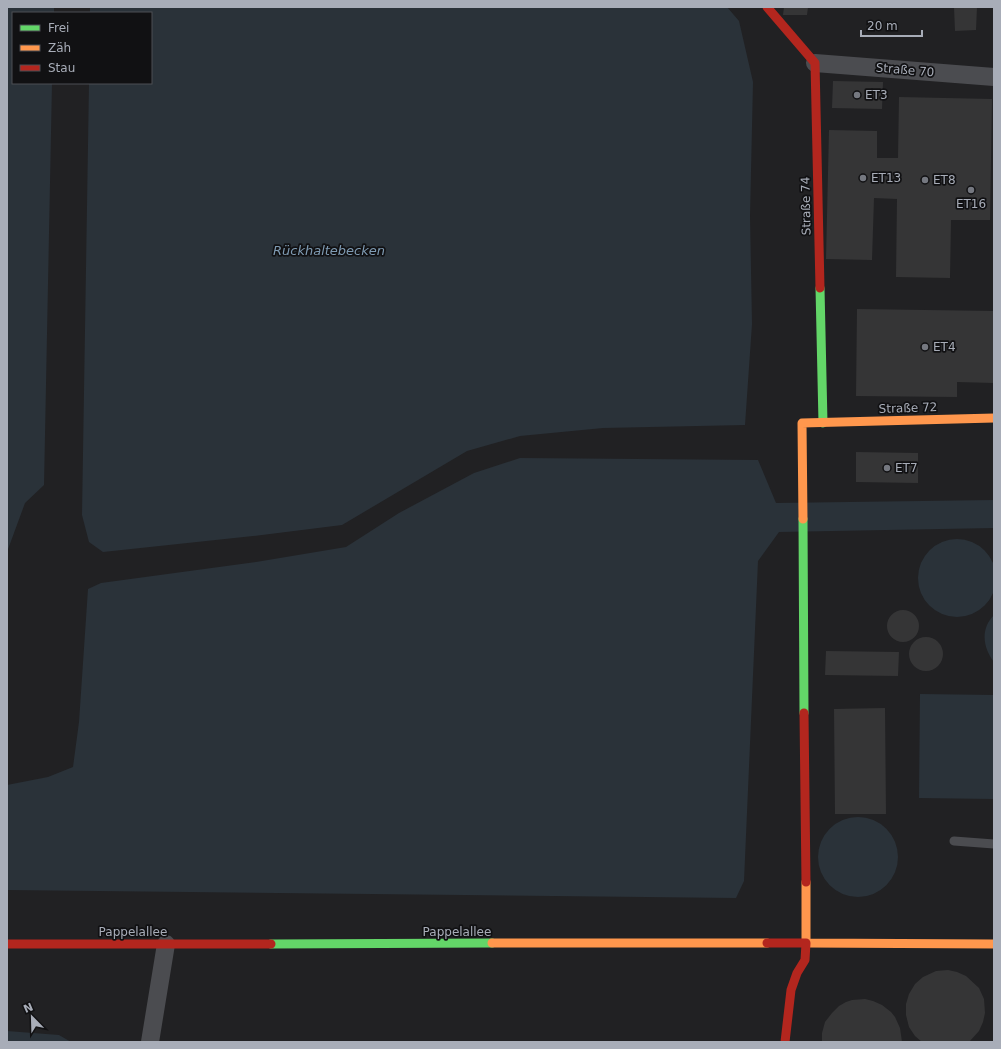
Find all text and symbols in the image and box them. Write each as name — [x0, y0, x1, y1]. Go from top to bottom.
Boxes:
legend — [12, 12, 152, 84]
scale bar — [861, 12, 922, 38]
text: 20 m — [867, 19, 898, 33]
text: Frei — [48, 21, 69, 35]
text: Zäh — [48, 41, 71, 55]
street label: Straße 70 — [875, 60, 935, 80]
text: Stau — [48, 61, 75, 75]
place label: ET3 — [865, 88, 888, 102]
marker: ET3 — [852, 90, 862, 100]
place label: ET13 — [871, 171, 901, 185]
marker: ET13 — [858, 173, 868, 183]
place label: ET8 — [933, 173, 956, 187]
marker: ET8 — [920, 175, 930, 185]
street label: Straße 74 — [798, 177, 814, 235]
marker: ET16 — [966, 185, 976, 195]
place label: ET16 — [956, 197, 986, 211]
water label: Rückhaltebecken — [273, 243, 385, 258]
place label: ET4 — [933, 340, 956, 354]
marker: ET4 — [920, 342, 930, 352]
street label: Straße 72 — [878, 400, 938, 416]
place label: ET7 — [895, 461, 918, 475]
marker: ET7 — [882, 463, 892, 473]
street label: Pappelallee — [99, 925, 167, 939]
street label: Pappelallee — [423, 925, 491, 939]
north arrow — [12, 997, 52, 1037]
text: N — [22, 1000, 35, 1016]

